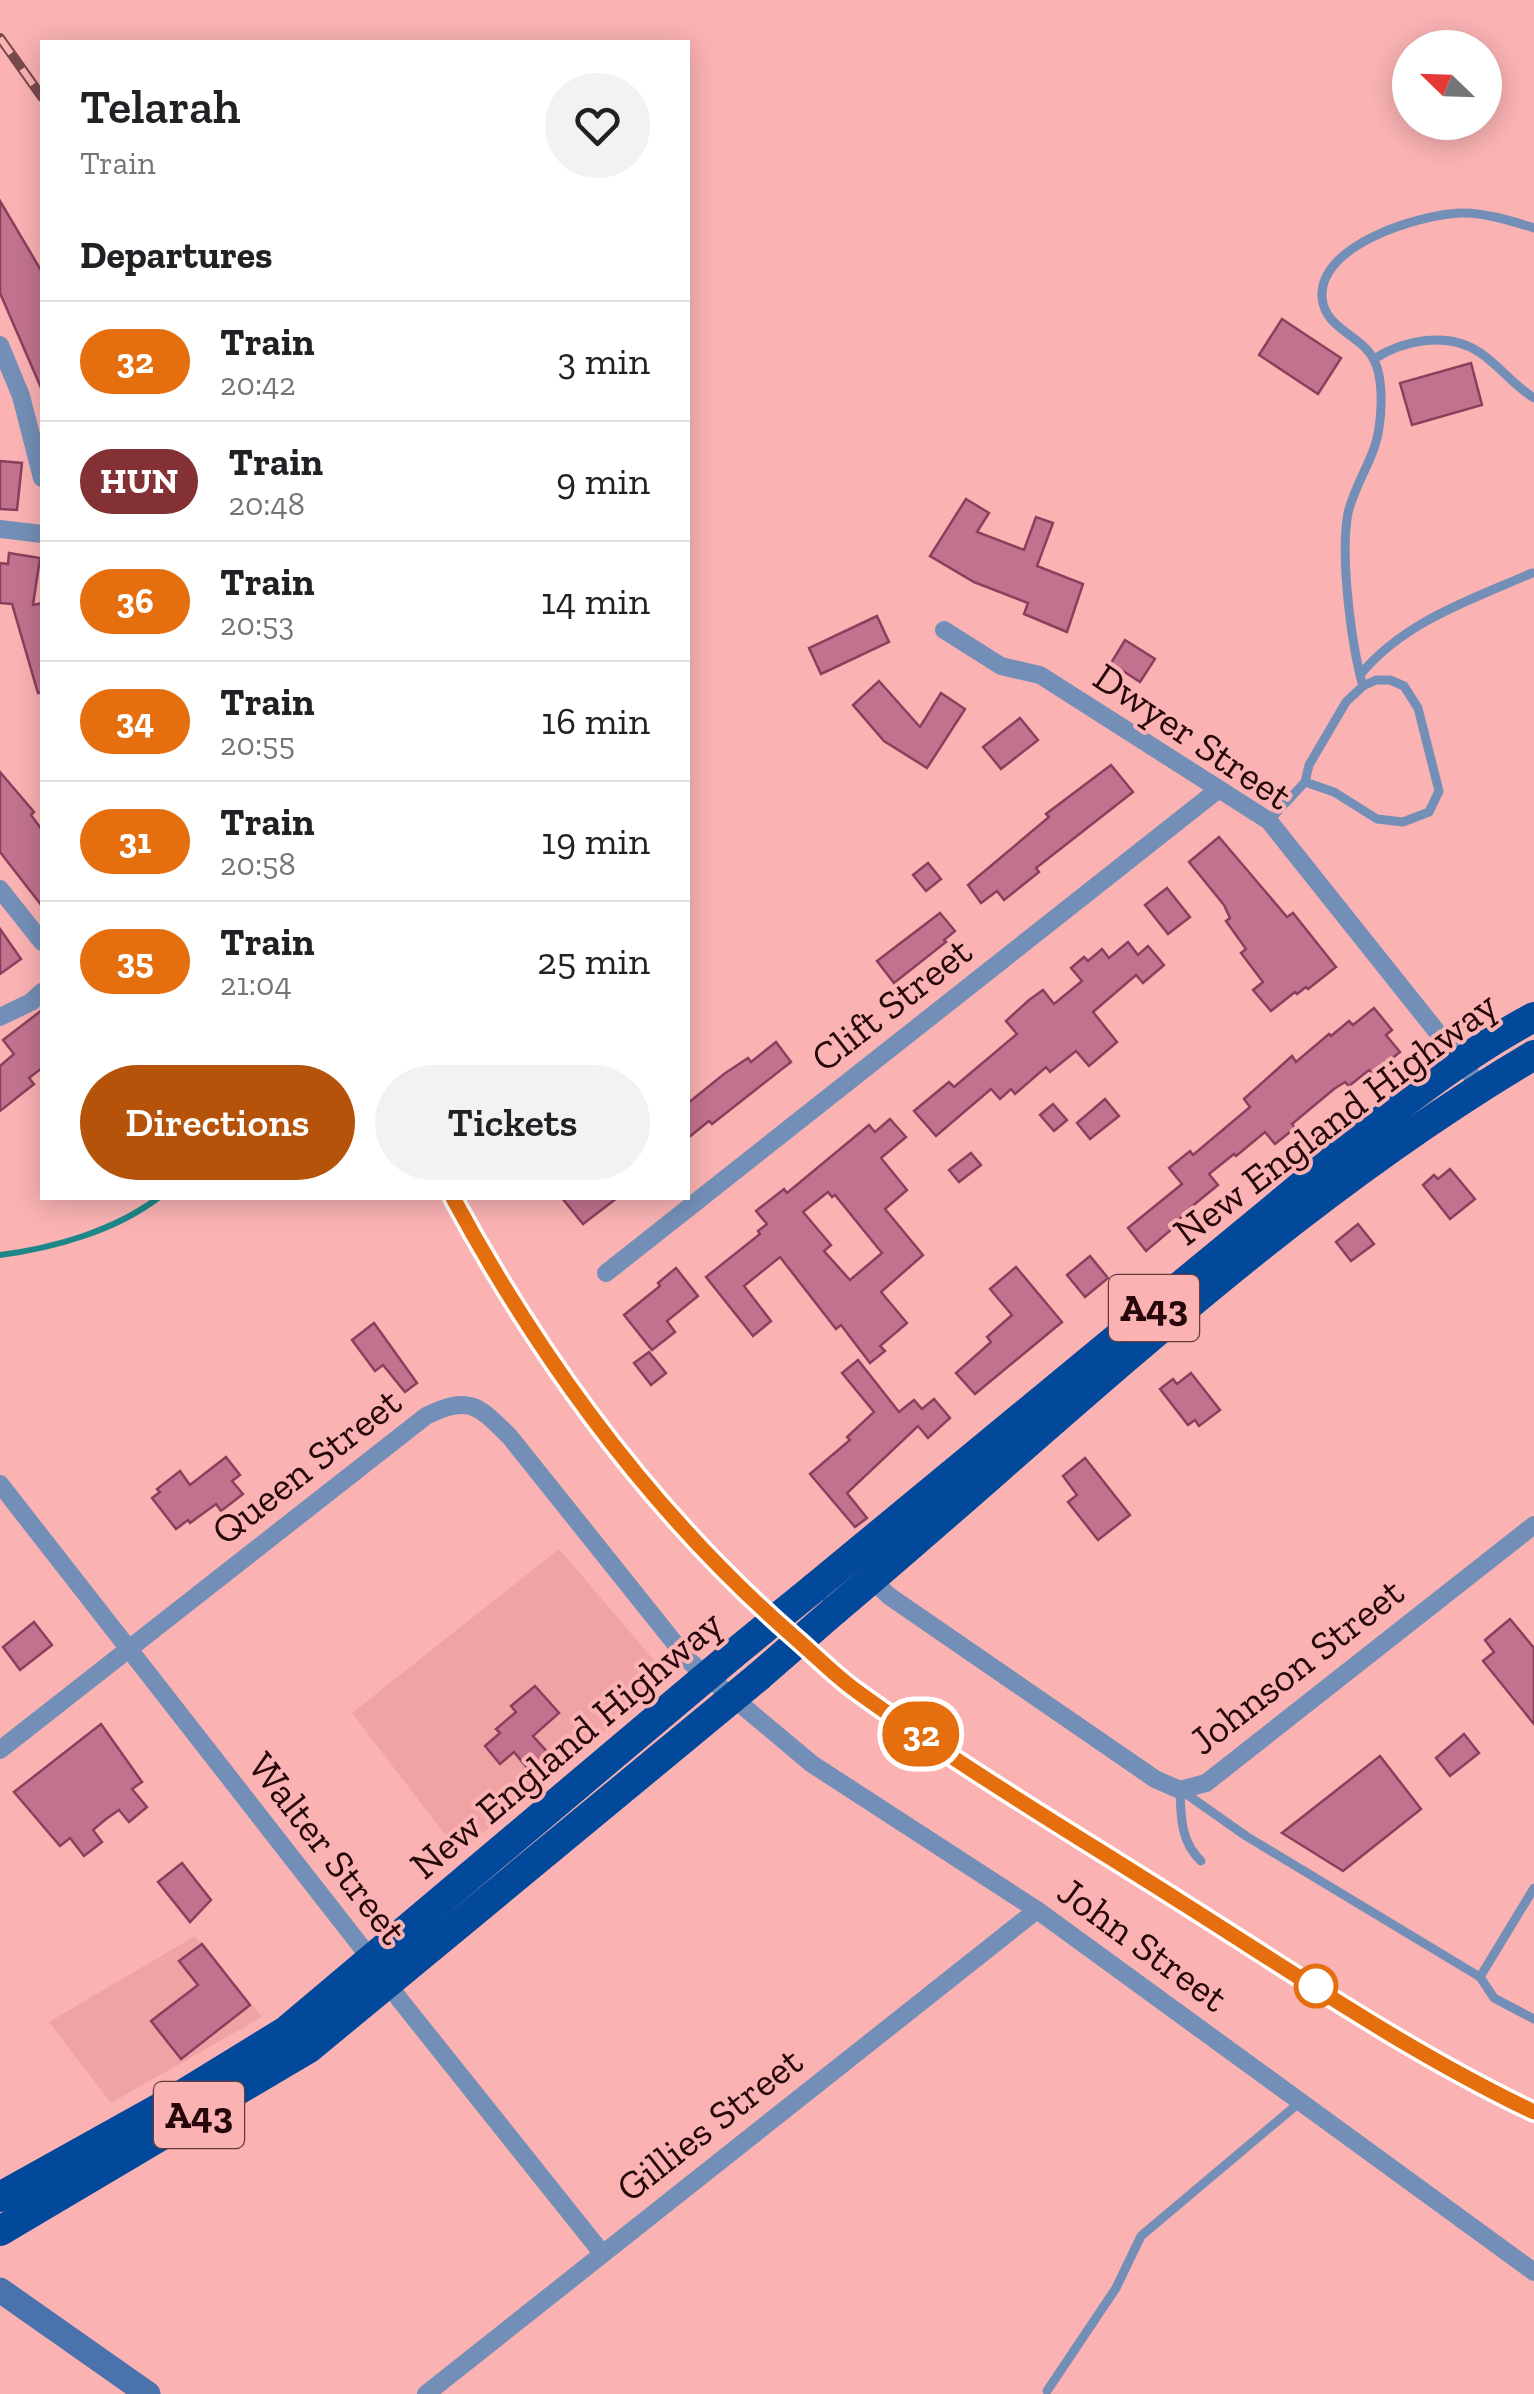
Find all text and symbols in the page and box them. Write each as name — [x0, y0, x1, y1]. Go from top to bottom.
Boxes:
north arrow — [1392, 30, 1502, 140]
map controls — [1392, 30, 1502, 140]
button: heart — [545, 73, 650, 178]
text: Telarah — [80, 78, 241, 135]
text: Train — [80, 144, 156, 182]
text: Departures — [80, 232, 272, 278]
text: Train — [220, 319, 315, 365]
text: 3 min — [558, 338, 650, 384]
text: 32 — [116, 340, 154, 382]
text: 20:42 — [220, 365, 296, 403]
text: Train — [228, 439, 323, 485]
text: 9 min — [556, 458, 650, 504]
text: HUN — [100, 460, 178, 502]
text: 20:48 — [228, 485, 305, 523]
text: Train — [220, 559, 315, 605]
text: 14 min — [541, 578, 650, 624]
text: 36 — [116, 580, 154, 622]
text: 20:53 — [220, 605, 294, 643]
street label: Dwyer Street — [1085, 652, 1301, 820]
text: Train — [220, 679, 315, 725]
text: 16 min — [541, 698, 650, 744]
text: 34 — [116, 700, 154, 742]
text: 20:55 — [220, 725, 295, 763]
text: Train — [220, 799, 315, 845]
text: 19 min — [541, 818, 650, 864]
text: 31 — [119, 820, 151, 862]
text: 20:58 — [220, 845, 296, 883]
text: Train — [220, 919, 315, 965]
street label: Clift Street — [801, 927, 981, 1081]
text: 25 min — [537, 938, 650, 984]
text: 35 — [117, 940, 153, 982]
text: 21:04 — [220, 965, 292, 1003]
street label: New England Highway — [1164, 980, 1507, 1255]
button: Directions — [80, 1065, 355, 1180]
button: Tickets — [375, 1065, 650, 1180]
road number: A43 — [1109, 1275, 1199, 1341]
street label: Queen Street — [202, 1377, 410, 1555]
street label: Johnson Street — [1179, 1567, 1413, 1764]
street label: New England Highway — [400, 1599, 732, 1889]
line badge: 32 — [876, 1702, 966, 1766]
text: 32 — [902, 1713, 940, 1755]
street label: Walter Street — [238, 1743, 418, 1953]
street label: John Street — [1049, 1867, 1237, 2022]
unlabelled marker — [1295, 1965, 1337, 2007]
street label: Gillies Street — [607, 2037, 811, 2211]
road number: A43 — [154, 2082, 244, 2148]

